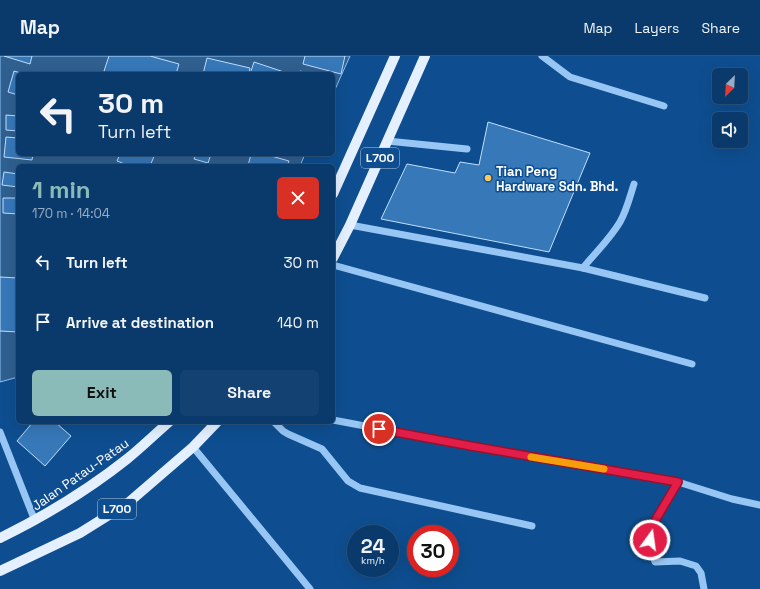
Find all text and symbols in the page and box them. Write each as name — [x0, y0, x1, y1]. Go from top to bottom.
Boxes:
text: Map — [20, 15, 60, 40]
text: Map — [583, 19, 613, 37]
text: Layers — [635, 19, 679, 37]
text: Share — [701, 19, 740, 37]
north arrow — [712, 68, 748, 104]
map controls — [712, 68, 748, 148]
text: 30 m — [98, 85, 164, 121]
icon: left — [32, 88, 84, 140]
button: sound — [712, 112, 748, 148]
text: Turn left — [98, 120, 171, 143]
road number: L700 — [361, 148, 399, 168]
place label: Tian Peng Hardware Sdn. Bhd. — [496, 163, 619, 195]
marker: Tian Peng Hardware Sdn. Bhd. — [483, 173, 493, 183]
text: 1 min — [32, 174, 91, 205]
button: close — [277, 177, 319, 219]
text: 170 m · 14:04 — [32, 205, 110, 222]
icon: left — [32, 251, 54, 273]
text: Turn left — [66, 253, 128, 272]
text: 30 m — [284, 253, 319, 272]
icon: arrive — [32, 311, 54, 333]
text: Arrive at destination — [66, 313, 214, 332]
text: 140 m — [277, 313, 319, 332]
button: Exit — [32, 370, 172, 416]
button: Share — [180, 370, 319, 416]
pin — [362, 412, 396, 446]
icon: arrive — [368, 418, 390, 440]
street label: Jalan Patau-Patau — [28, 435, 132, 514]
road number: L700 — [98, 499, 136, 519]
position arrow — [629, 519, 671, 561]
speed limit sign: 30 — [407, 525, 459, 577]
text: 24 — [361, 533, 385, 559]
text: km/h — [361, 554, 385, 567]

